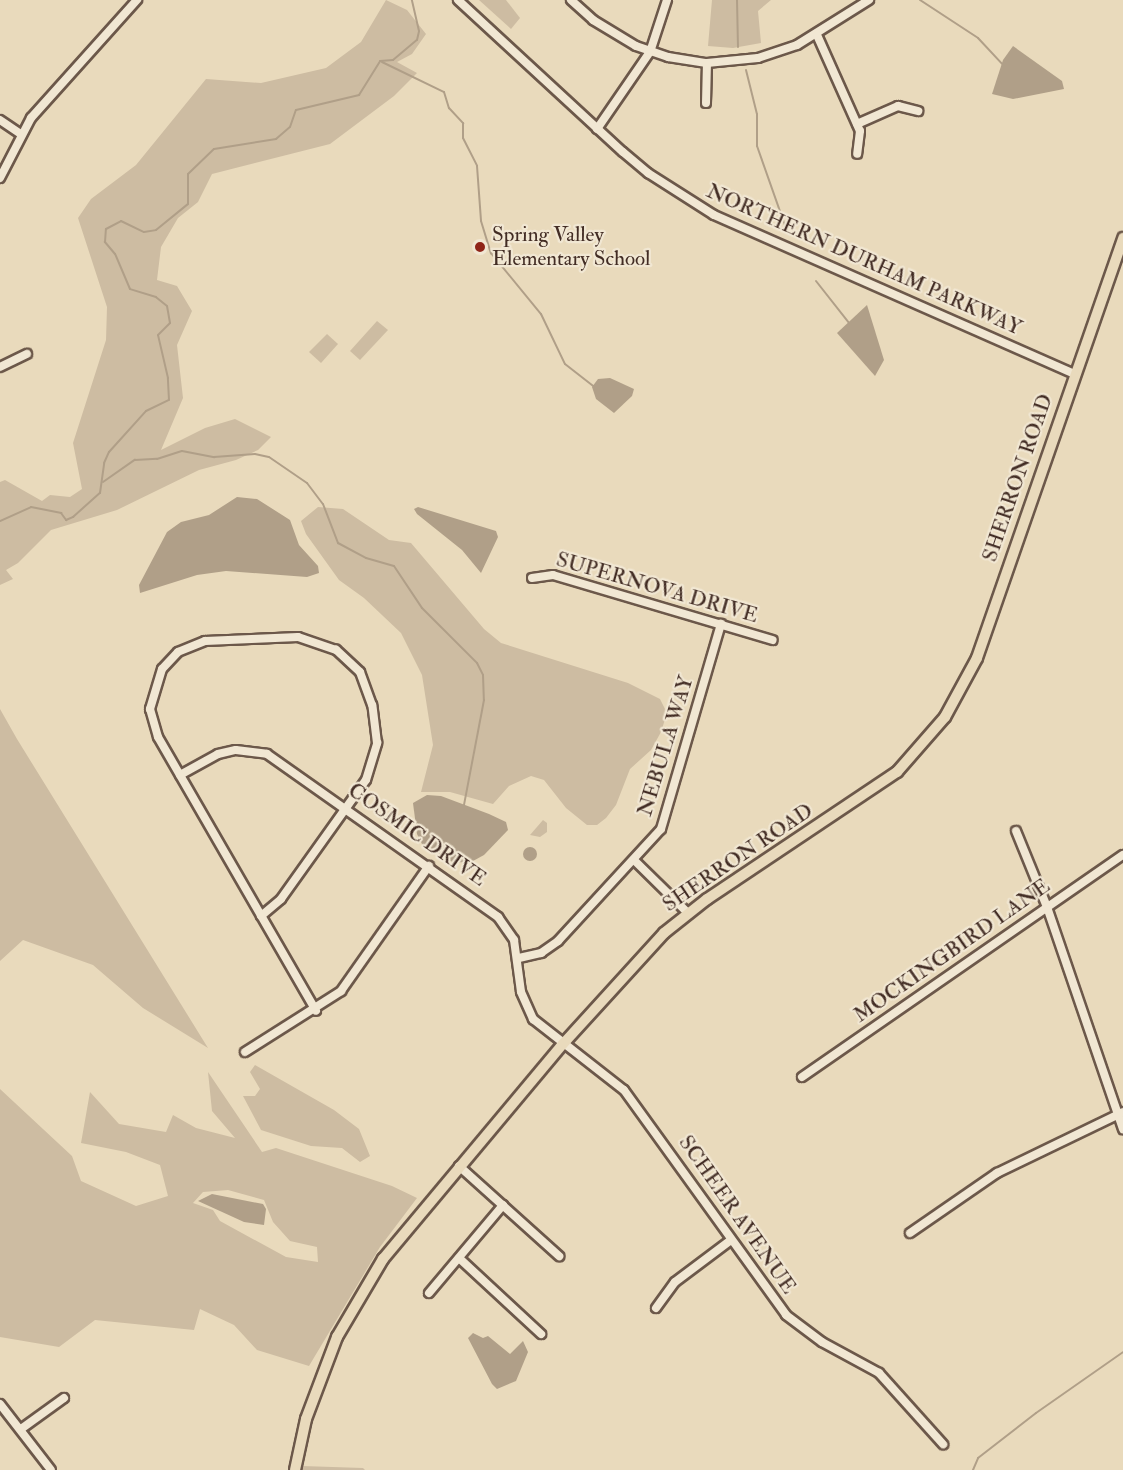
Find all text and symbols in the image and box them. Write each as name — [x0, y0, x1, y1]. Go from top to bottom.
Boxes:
street label: NORTHERN DURHAM PARKWAY — [702, 179, 1026, 341]
place label: Spring Valley Elementary School — [492, 222, 650, 272]
marker: Spring Valley Elementary School — [473, 240, 487, 254]
street label: SHERRON ROAD — [978, 391, 1058, 565]
street label: SUPERNOVA DRIVE — [553, 547, 761, 629]
street label: NEBULA WAY — [633, 673, 699, 819]
street label: COSMIC DRIVE — [343, 778, 491, 892]
street label: SHERRON ROAD — [658, 798, 818, 918]
street label: MOCKINGBIRD LANE — [849, 874, 1055, 1028]
street label: SCHEER AVENUE — [673, 1131, 801, 1299]

